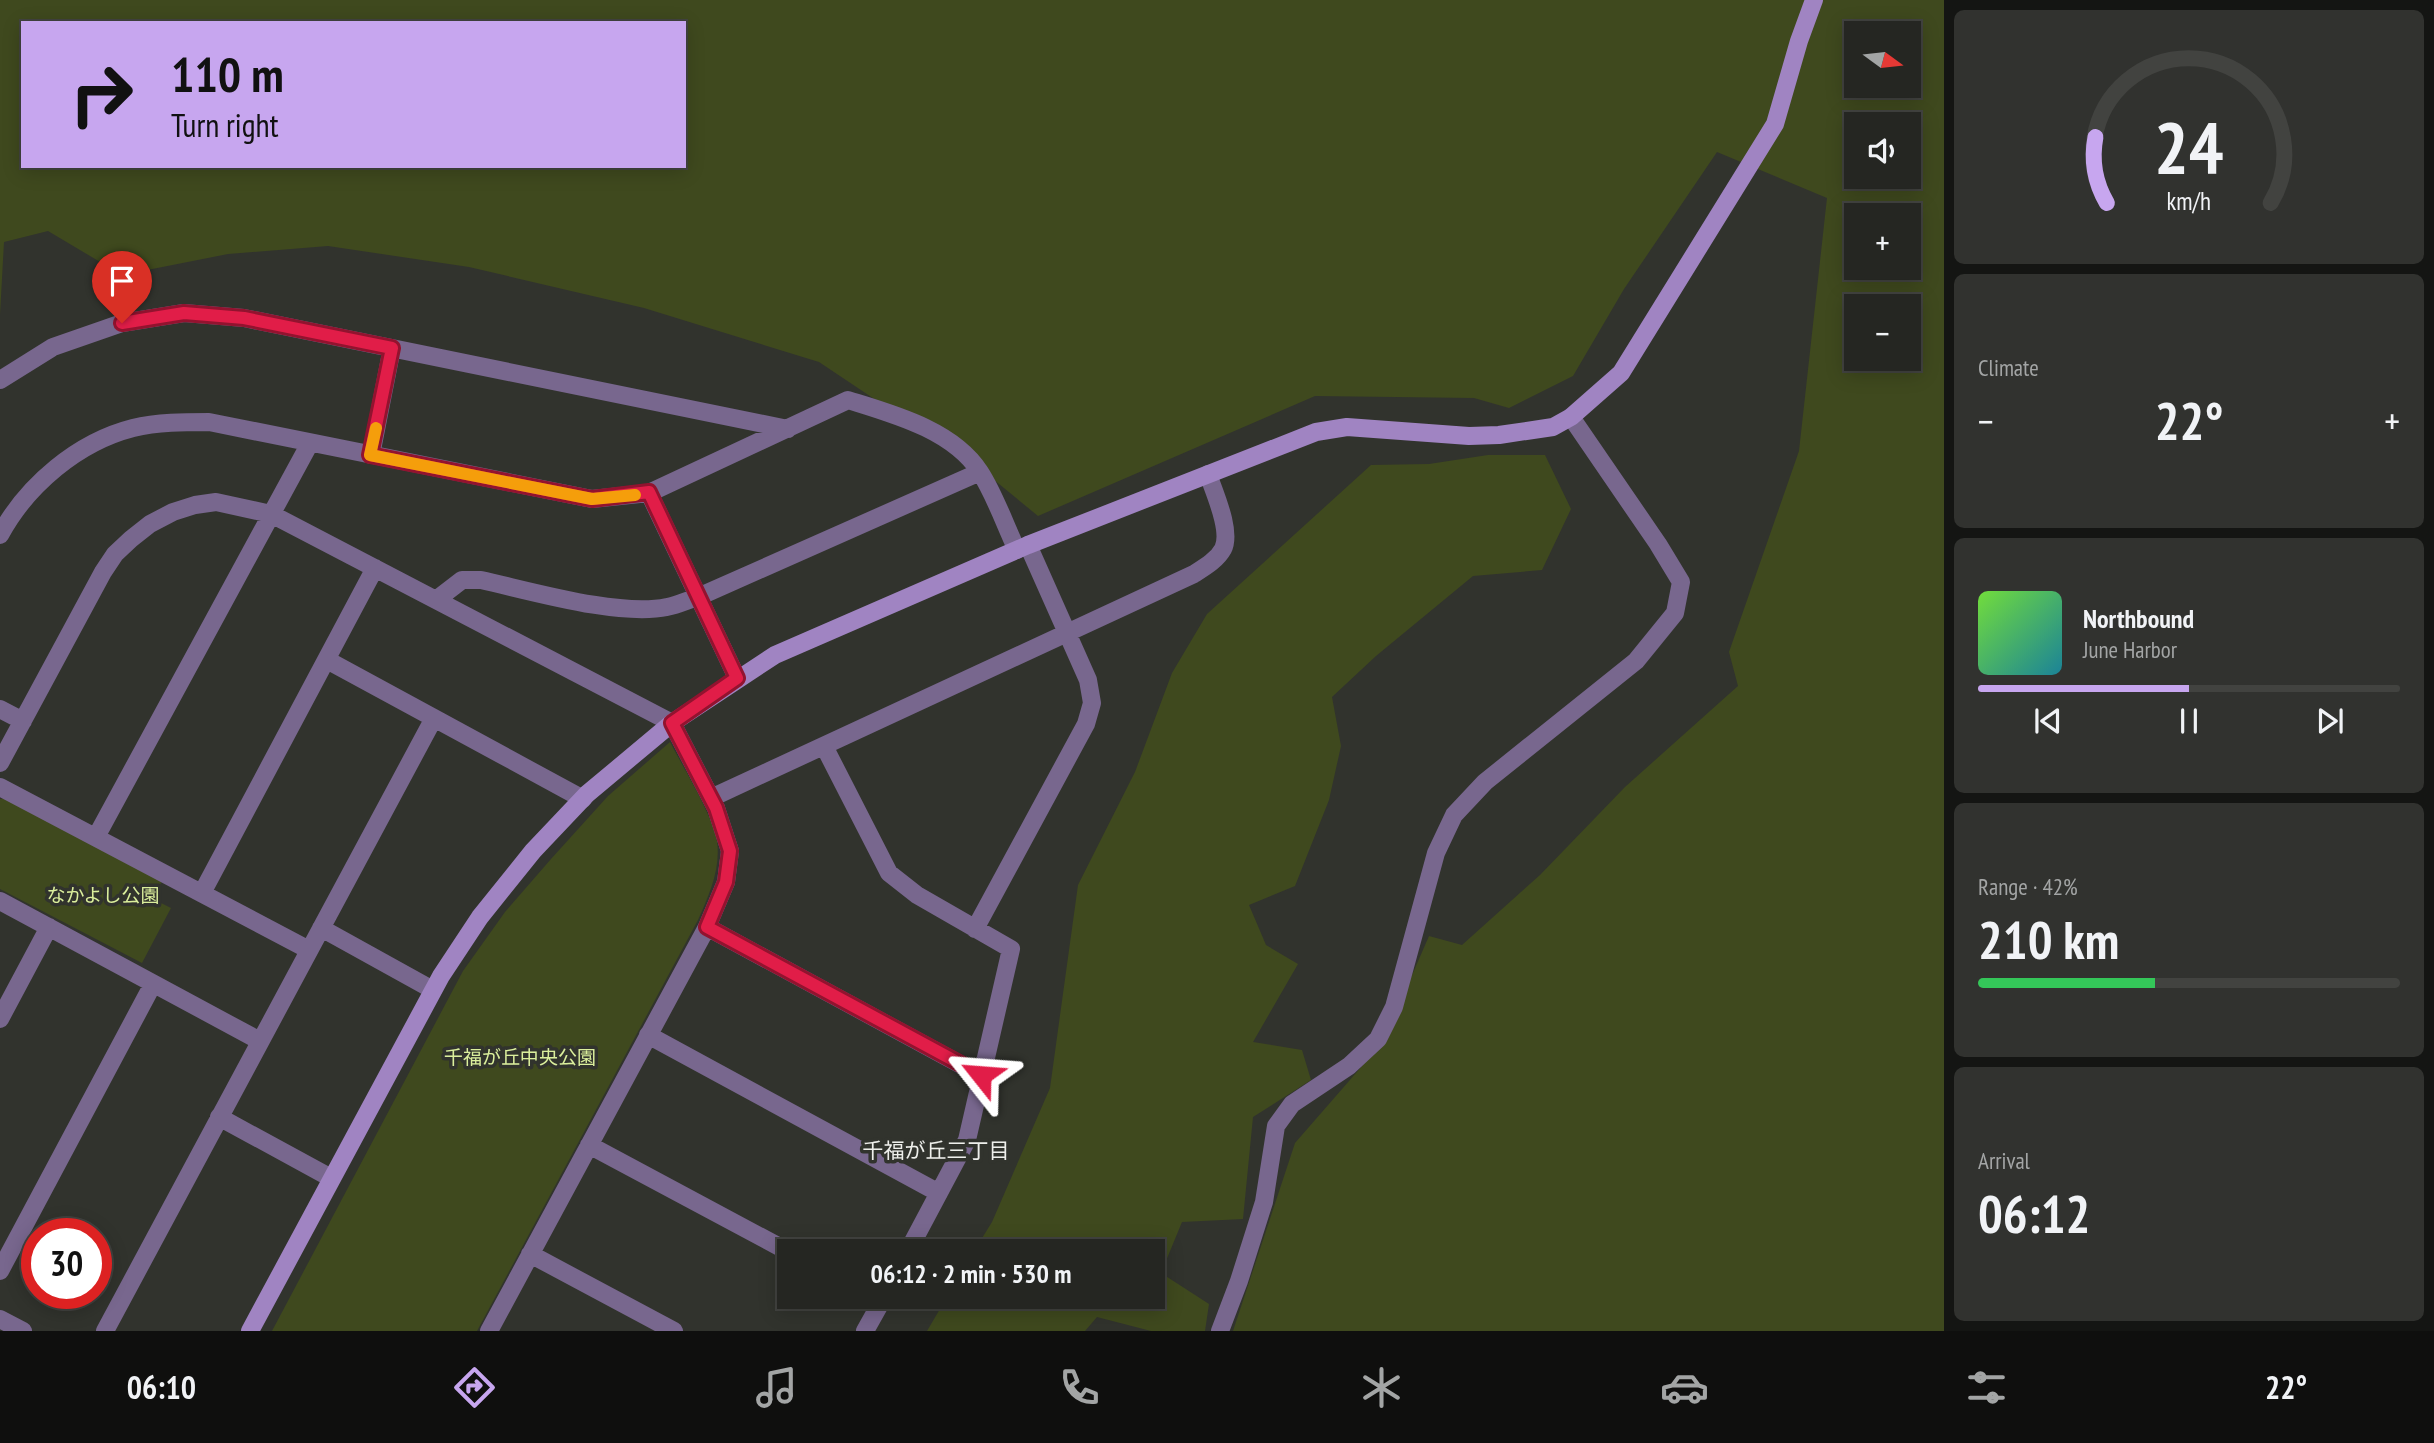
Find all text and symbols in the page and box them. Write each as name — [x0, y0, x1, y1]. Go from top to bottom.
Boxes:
north arrow — [1844, 21, 1922, 98]
map controls — [1844, 21, 1921, 371]
text: 110 m — [171, 42, 284, 106]
icon: right — [56, 49, 147, 140]
text: 24 — [2154, 99, 2224, 193]
text: Turn right — [171, 104, 279, 146]
button: sound — [1844, 112, 1921, 189]
text: km/h — [2167, 185, 2211, 217]
button: + — [1844, 203, 1921, 280]
pin — [92, 251, 152, 323]
icon: arrive — [103, 262, 141, 300]
button: − — [1844, 294, 1921, 371]
text: Climate — [1978, 353, 2039, 382]
text: 22° — [2155, 387, 2223, 454]
text: − — [1978, 396, 1994, 445]
text: + — [2384, 396, 2400, 445]
text: Northbound — [2083, 602, 2194, 635]
text: June Harbor — [2083, 635, 2177, 664]
icon: previous — [2029, 702, 2067, 740]
icon: pause — [2170, 702, 2208, 740]
icon: next — [2311, 702, 2349, 740]
text: Range · 42% — [1978, 872, 2078, 901]
park label: なかよし公園 — [46, 883, 160, 907]
text: 210 km — [1978, 906, 2119, 973]
position arrow — [944, 1038, 1018, 1112]
park label: 千福が丘中央公園 — [444, 1045, 596, 1069]
district label: 千福が丘三丁目 — [863, 1137, 1010, 1164]
text: Arrival — [1978, 1146, 2030, 1175]
text: 06:12 — [1978, 1180, 2090, 1247]
speed limit sign: 30 — [21, 1218, 112, 1309]
text: 06:12 · 2 min · 530 m — [871, 1257, 1071, 1290]
icon: directions — [450, 1363, 499, 1412]
icon: music — [752, 1363, 801, 1412]
icon: phone — [1055, 1363, 1104, 1412]
icon: climate — [1357, 1363, 1406, 1412]
icon: car — [1660, 1363, 1709, 1412]
icon: filters — [1962, 1363, 2011, 1412]
text: 06:10 — [127, 1366, 196, 1408]
text: 22° — [2265, 1366, 2307, 1408]

